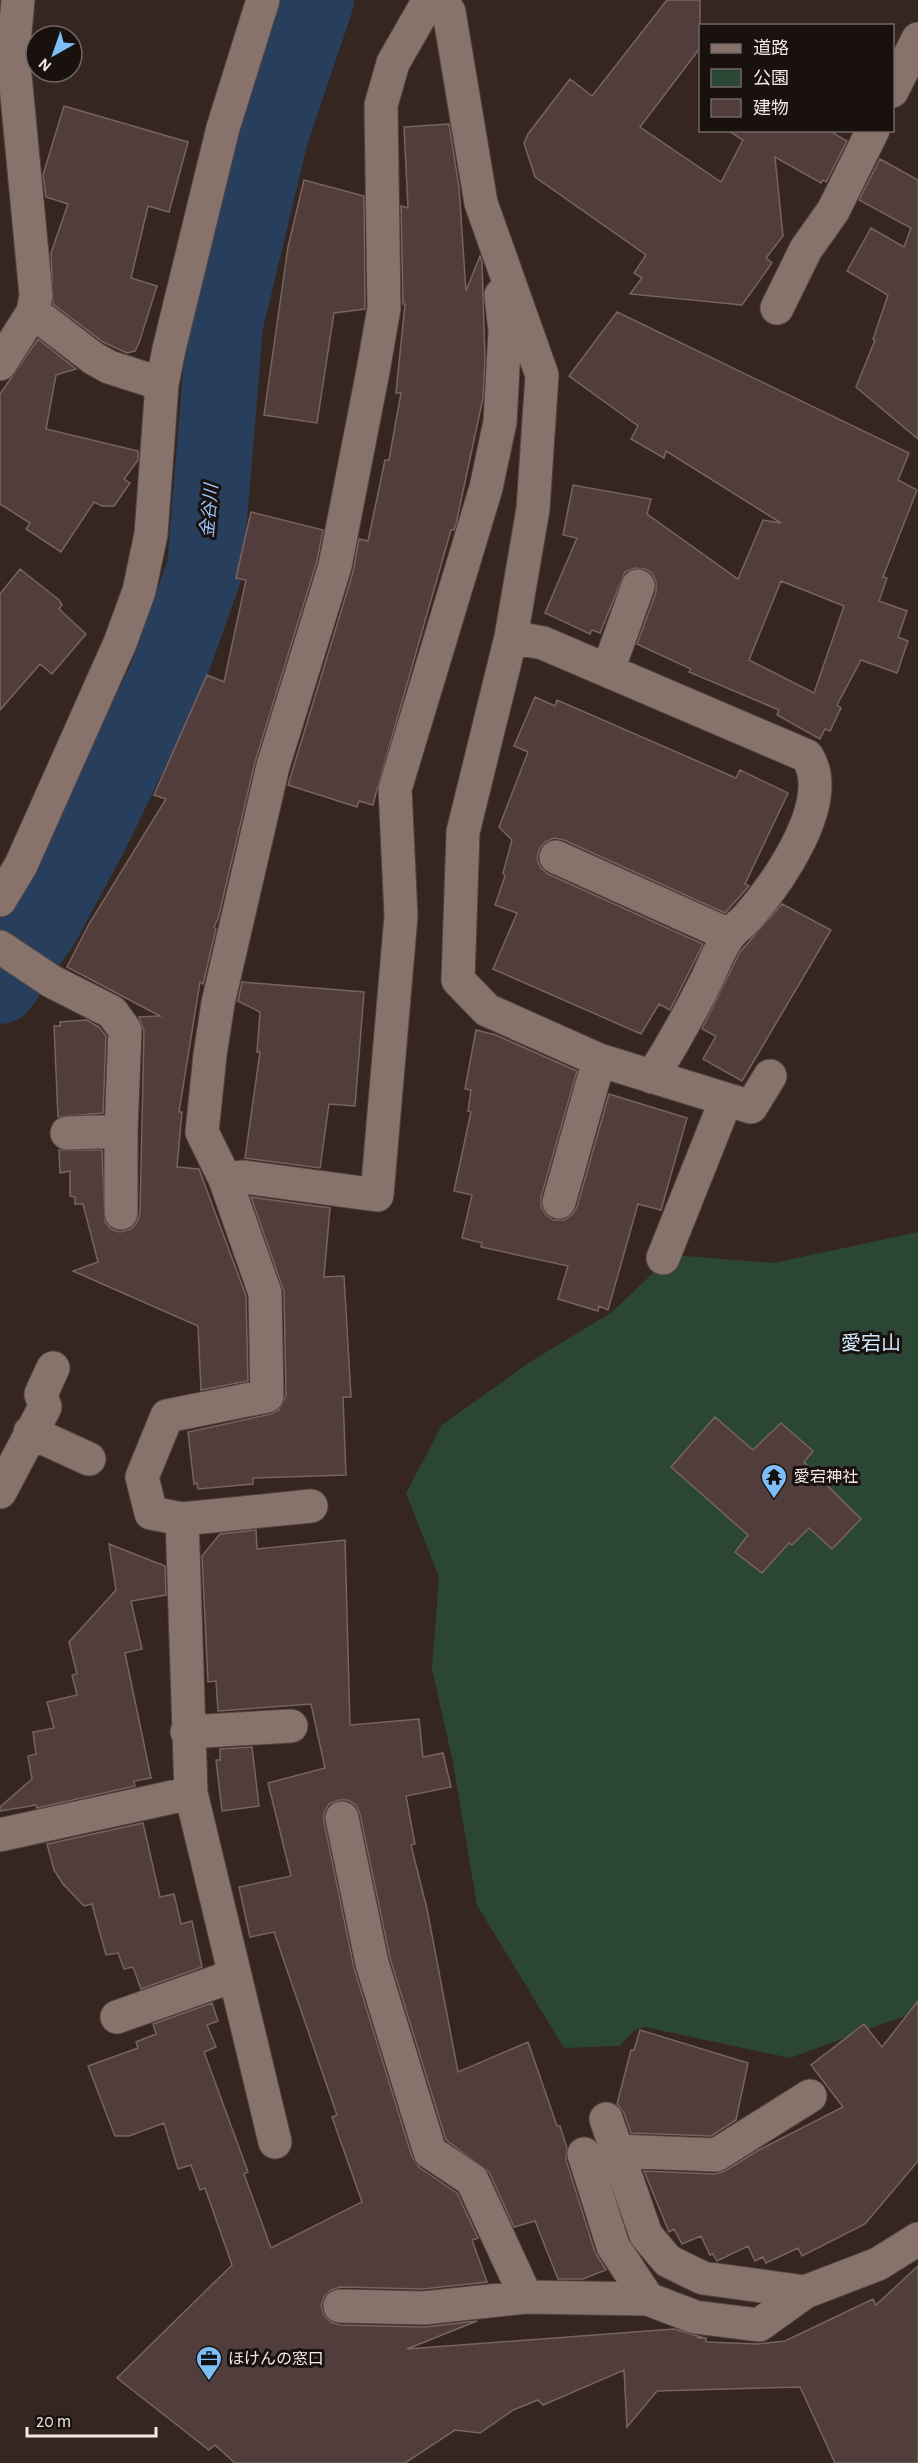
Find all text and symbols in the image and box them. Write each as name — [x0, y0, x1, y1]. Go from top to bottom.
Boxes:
north arrow — [24, 24, 84, 84]
legend — [699, 24, 894, 132]
text: 道路 — [753, 38, 789, 58]
text: N — [36, 55, 54, 74]
text: 公園 — [753, 69, 789, 88]
text: 建物 — [753, 98, 789, 118]
water label: 金谷川 — [197, 481, 221, 539]
district label: 愛宕山 — [841, 1333, 901, 1354]
temple icon: 愛宕神社 — [759, 1462, 789, 1500]
place label: 愛宕神社 — [794, 1468, 858, 1485]
office icon: ほけんの窓口 — [194, 2344, 224, 2382]
place label: ほけんの窓口 — [228, 2351, 324, 2367]
scale bar — [27, 2400, 156, 2438]
text: 20 m — [36, 2413, 71, 2431]

